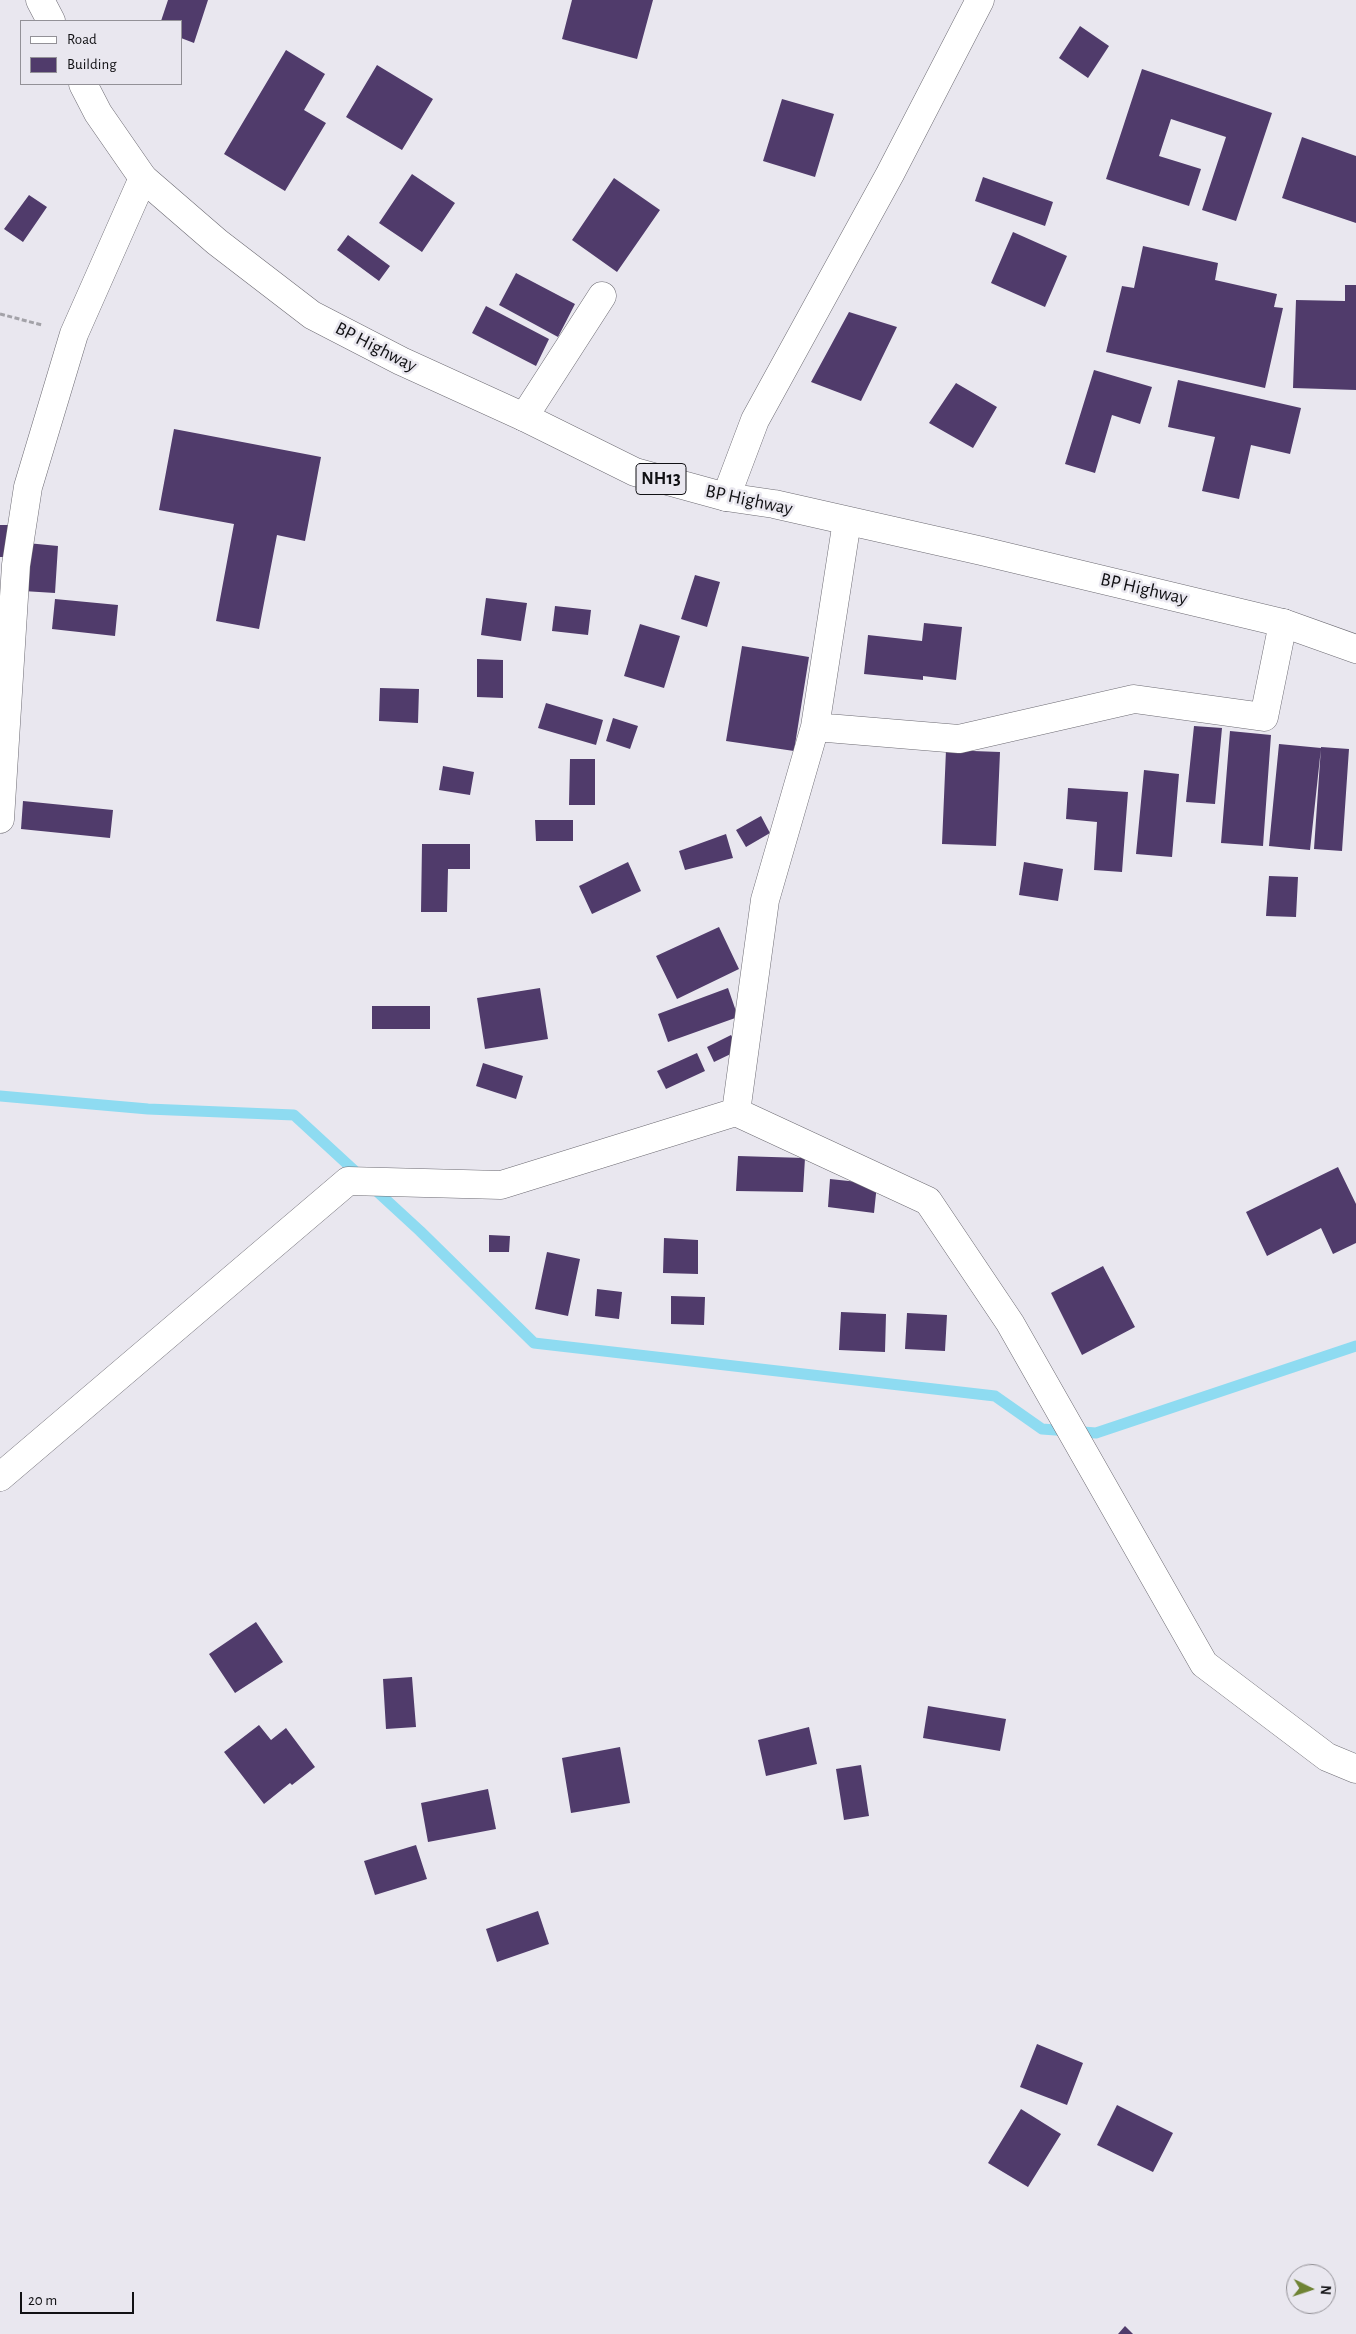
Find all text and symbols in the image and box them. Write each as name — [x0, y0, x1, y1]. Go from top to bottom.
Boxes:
legend — [20, 20, 182, 85]
text: Road — [67, 32, 97, 47]
text: Building — [67, 57, 117, 72]
street label: BP Highway — [331, 317, 421, 377]
road number: NH13 — [636, 464, 686, 494]
street label: BP Highway — [703, 480, 795, 520]
street label: BP Highway — [1098, 568, 1190, 610]
north arrow — [1286, 2264, 1336, 2314]
scale bar — [22, 2282, 136, 2314]
text: N — [1318, 2285, 1332, 2295]
text: 20 m — [28, 2293, 57, 2308]

